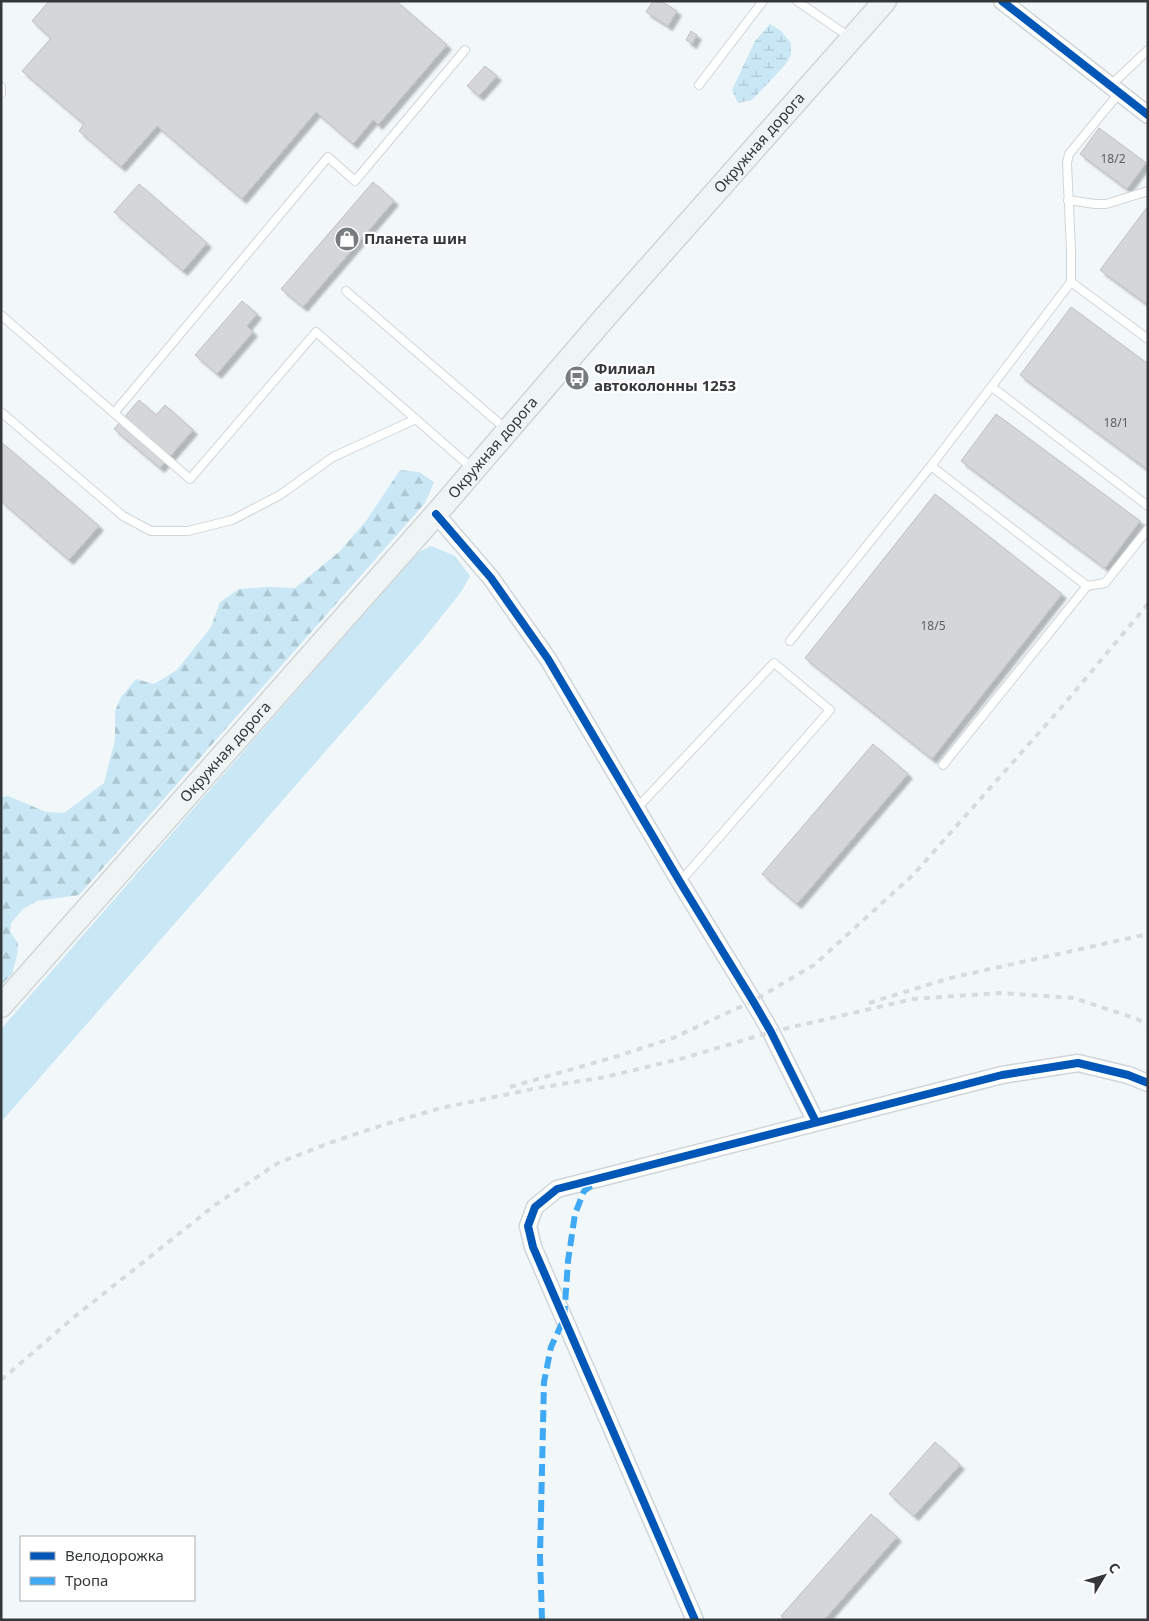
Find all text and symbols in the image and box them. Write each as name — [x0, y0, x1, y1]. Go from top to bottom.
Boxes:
street label: Окружная дорога — [709, 88, 809, 197]
house number: 18/2 — [1100, 150, 1126, 167]
shop icon: Планета шин — [334, 226, 360, 252]
place label: Планета шин — [364, 228, 467, 248]
place label: Филиал автоколонны 1253 — [594, 358, 736, 395]
bus stop icon: Филиал автоколонны 1253 — [564, 365, 590, 391]
street label: Окружная дорога — [443, 392, 541, 502]
house number: 18/1 — [1103, 414, 1129, 431]
house number: 18/5 — [920, 617, 946, 634]
street label: Окружная дорога — [175, 697, 275, 806]
legend — [20, 1536, 195, 1601]
text: Велодорожка — [65, 1545, 164, 1565]
north arrow — [1079, 1551, 1129, 1601]
text: С — [1104, 1558, 1125, 1577]
text: Тропа — [65, 1570, 108, 1590]

